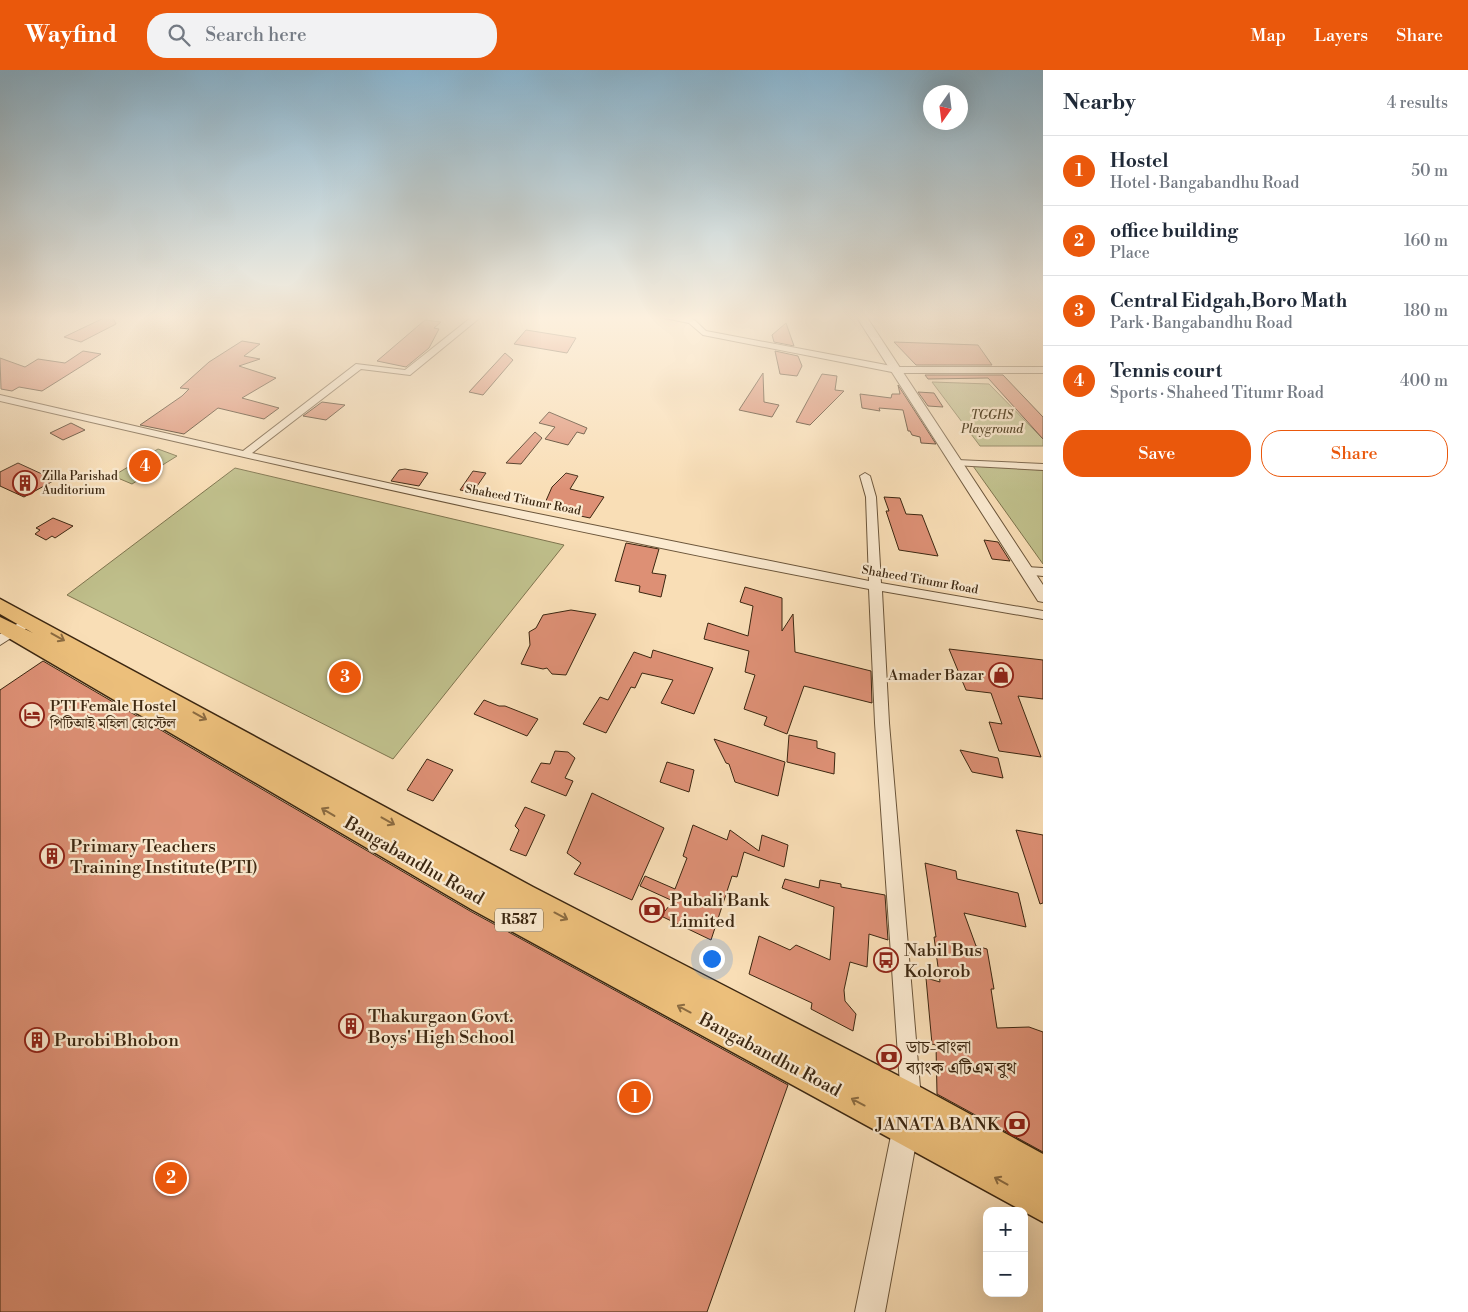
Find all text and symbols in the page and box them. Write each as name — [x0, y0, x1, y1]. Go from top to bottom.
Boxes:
search box — [147, 13, 497, 58]
text: Wayfind — [25, 20, 117, 50]
icon: search — [165, 21, 193, 49]
text: Search here — [205, 23, 307, 47]
text: Map — [1251, 24, 1286, 47]
text: Layers — [1314, 24, 1368, 47]
text: Share — [1396, 24, 1443, 47]
north arrow — [923, 85, 968, 130]
text: Nearby — [1063, 90, 1136, 116]
text: 4 results — [1387, 93, 1448, 113]
text: Hostel — [1110, 149, 1168, 173]
text: 1 — [1075, 161, 1083, 181]
text: 50 m — [1411, 161, 1448, 181]
text: Hotel · Bangabandhu Road — [1110, 173, 1299, 193]
text: office building — [1110, 219, 1238, 243]
text: 2 — [1074, 231, 1084, 251]
text: 160 m — [1404, 231, 1448, 251]
text: Place — [1110, 243, 1150, 263]
text: Central Eidgah,Boro Math — [1110, 289, 1347, 313]
text: 3 — [1074, 301, 1084, 321]
text: 180 m — [1404, 301, 1448, 321]
text: Park · Bangabandhu Road — [1110, 313, 1293, 333]
text: Tennis court — [1110, 359, 1222, 383]
text: 4 — [1074, 371, 1084, 391]
text: 400 m — [1400, 371, 1448, 391]
text: Sports · Shaheed Titumr Road — [1110, 383, 1324, 403]
park label: TGGHS Playground — [960, 408, 1024, 437]
button: Save — [1063, 430, 1251, 477]
button: Share — [1261, 430, 1448, 477]
pin: 4 — [129, 447, 161, 485]
place label: Zilla Parishad Auditorium — [41, 469, 118, 498]
building icon: Zilla Parishad Auditorium — [12, 470, 38, 496]
street label: Shaheed Titumr Road — [464, 481, 582, 519]
street label: Shaheed Titumr Road — [861, 562, 980, 598]
one-way arrow — [51, 632, 66, 642]
pin: 3 — [329, 658, 361, 696]
shop icon: Amader Bazar — [988, 662, 1014, 688]
place label: Amader Bazar — [887, 666, 985, 685]
place label: PTI Female Hostel পিটিআই মহিলা হোস্টেল — [49, 697, 177, 733]
hotel icon: PTI Female Hostel পিটিআই মহিলা হোস্টেল — [19, 702, 45, 728]
one-way arrow — [193, 711, 208, 721]
one-way arrow — [321, 807, 335, 817]
street label: Bangabandhu Road — [339, 811, 489, 911]
one-way arrow — [381, 816, 396, 826]
place label: Primary Teachers Training Institute(PTI) — [70, 835, 258, 879]
building icon: Primary Teachers Training Institute(PTI) — [39, 843, 65, 869]
place label: Pubali Bank Limited — [670, 889, 771, 933]
bank icon: Pubali Bank Limited — [639, 897, 665, 923]
road number: R587 — [495, 908, 543, 932]
one-way arrow — [553, 912, 568, 921]
place label: Nabil Bus Kolorob — [904, 939, 982, 983]
your location — [699, 946, 725, 972]
bus stop icon: Nabil Bus Kolorob — [873, 947, 899, 973]
one-way arrow — [677, 1004, 692, 1014]
place label: Thakurgaon Govt. Boys' High School — [367, 1005, 515, 1049]
street label: Bangabandhu Road — [694, 1007, 846, 1103]
building icon: Thakurgaon Govt. Boys' High School — [338, 1013, 364, 1039]
building icon: Purobi Bhobon — [24, 1027, 50, 1053]
place label: Purobi Bhobon — [54, 1029, 179, 1052]
place label: ডাচ-বাংলা ব্যাংক এটিএম বুথ — [905, 1036, 1017, 1080]
bank icon: ডাচ-বাংলা ব্যাংক এটিএম বুথ — [876, 1044, 902, 1070]
pin: 1 — [619, 1078, 651, 1116]
one-way arrow — [852, 1097, 866, 1107]
bank icon: JANATA BANK — [1004, 1111, 1030, 1137]
place label: JANATA BANK — [875, 1113, 1002, 1136]
pin: 2 — [155, 1159, 187, 1197]
one-way arrow — [994, 1176, 1008, 1186]
map controls — [983, 1207, 1028, 1297]
button: + — [983, 1207, 1028, 1252]
button: − — [983, 1252, 1028, 1297]

